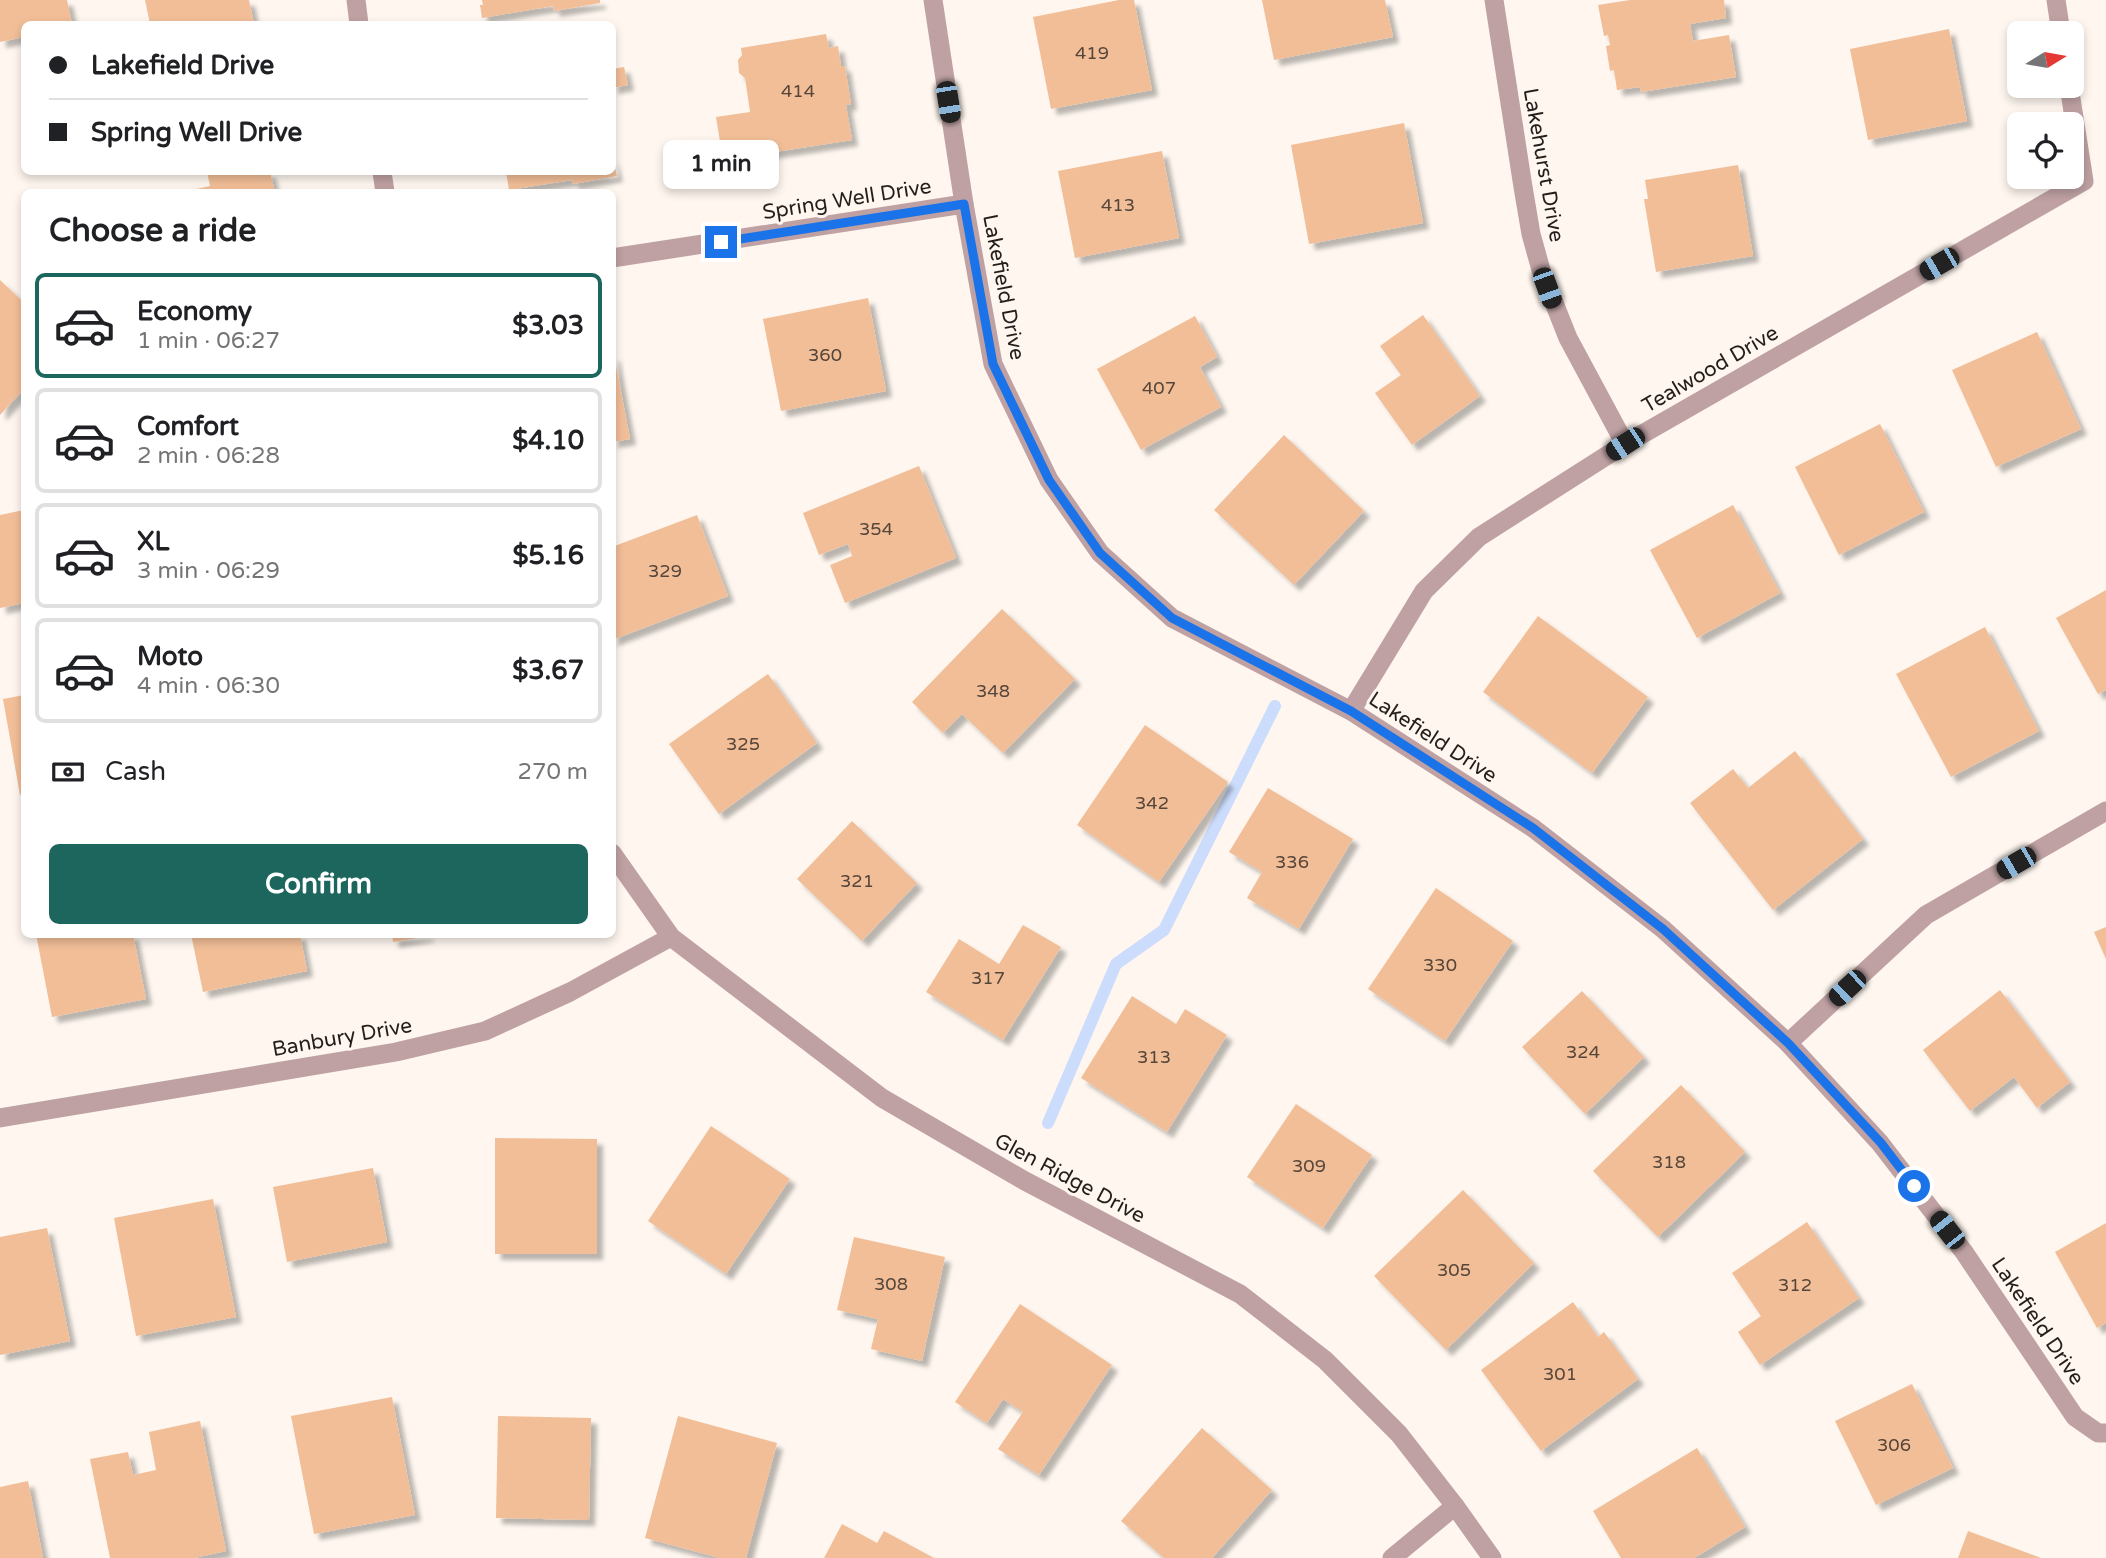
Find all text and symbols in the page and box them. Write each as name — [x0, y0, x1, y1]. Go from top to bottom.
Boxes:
north arrow — [2007, 21, 2084, 98]
map controls — [2007, 21, 2084, 189]
house number: 419 — [1075, 42, 1109, 64]
text: Lakefield Drive — [91, 50, 274, 81]
house number: 414 — [781, 80, 815, 102]
car — [935, 80, 962, 124]
street label: Lakehurst Drive — [1518, 86, 1569, 244]
button: locate — [2007, 112, 2084, 189]
text: Spring Well Drive — [91, 117, 302, 148]
callout: 1 min — [663, 140, 779, 190]
text: 1 min — [690, 150, 752, 178]
street label: Spring Well Drive — [761, 174, 933, 225]
house number: 413 — [1101, 194, 1135, 216]
text: Choose a ride — [49, 212, 256, 250]
street label: Lakefield Drive — [977, 212, 1030, 362]
route end — [705, 226, 737, 258]
car — [1916, 244, 1963, 284]
car — [1530, 265, 1565, 311]
icon: car — [53, 294, 116, 357]
text: Economy — [137, 296, 252, 327]
text: $3.03 — [512, 310, 584, 341]
street label: Tealwood Drive — [1638, 320, 1783, 418]
text: 1 min · 06:27 — [137, 327, 280, 355]
house number: 360 — [808, 344, 842, 366]
house number: 407 — [1142, 377, 1176, 399]
icon: car — [53, 409, 116, 472]
text: Comfort — [137, 411, 239, 442]
car — [1602, 424, 1649, 464]
text: $4.10 — [512, 425, 584, 456]
text: 2 min · 06:28 — [137, 442, 280, 470]
house number: 354 — [859, 518, 893, 540]
icon: car — [53, 524, 116, 587]
text: XL — [137, 526, 169, 557]
text: $5.16 — [512, 540, 584, 571]
text: 3 min · 06:29 — [137, 557, 280, 585]
house number: 329 — [648, 560, 682, 582]
icon: car — [53, 639, 116, 702]
text: Moto — [137, 641, 203, 672]
text: $3.67 — [512, 655, 584, 686]
text: 4 min · 06:30 — [137, 672, 280, 700]
house number: 348 — [976, 680, 1010, 702]
street label: Lakefield Drive — [1364, 687, 1502, 788]
house number: 325 — [726, 733, 760, 755]
icon: cash — [49, 753, 87, 791]
text: Cash — [105, 756, 166, 787]
text: 270 m — [518, 758, 588, 786]
house number: 342 — [1135, 792, 1169, 814]
car — [1993, 843, 2040, 883]
button: Confirm — [49, 844, 588, 924]
house number: 336 — [1275, 851, 1309, 873]
house number: 321 — [840, 870, 874, 892]
house number: 330 — [1423, 954, 1457, 976]
car — [1825, 966, 1870, 1010]
house number: 317 — [971, 967, 1005, 989]
street label: Banbury Drive — [270, 1013, 414, 1062]
house number: 324 — [1566, 1041, 1600, 1063]
house number: 313 — [1137, 1046, 1171, 1068]
street label: Glen Ridge Drive — [990, 1128, 1149, 1229]
house number: 318 — [1652, 1151, 1686, 1173]
house number: 309 — [1292, 1155, 1326, 1177]
route start — [1898, 1170, 1930, 1202]
car — [1926, 1207, 1969, 1253]
street label: Lakefield Drive — [1986, 1253, 2089, 1390]
house number: 305 — [1437, 1259, 1471, 1281]
house number: 308 — [874, 1273, 908, 1295]
house number: 312 — [1778, 1274, 1812, 1296]
house number: 301 — [1543, 1363, 1577, 1385]
house number: 306 — [1877, 1434, 1911, 1456]

